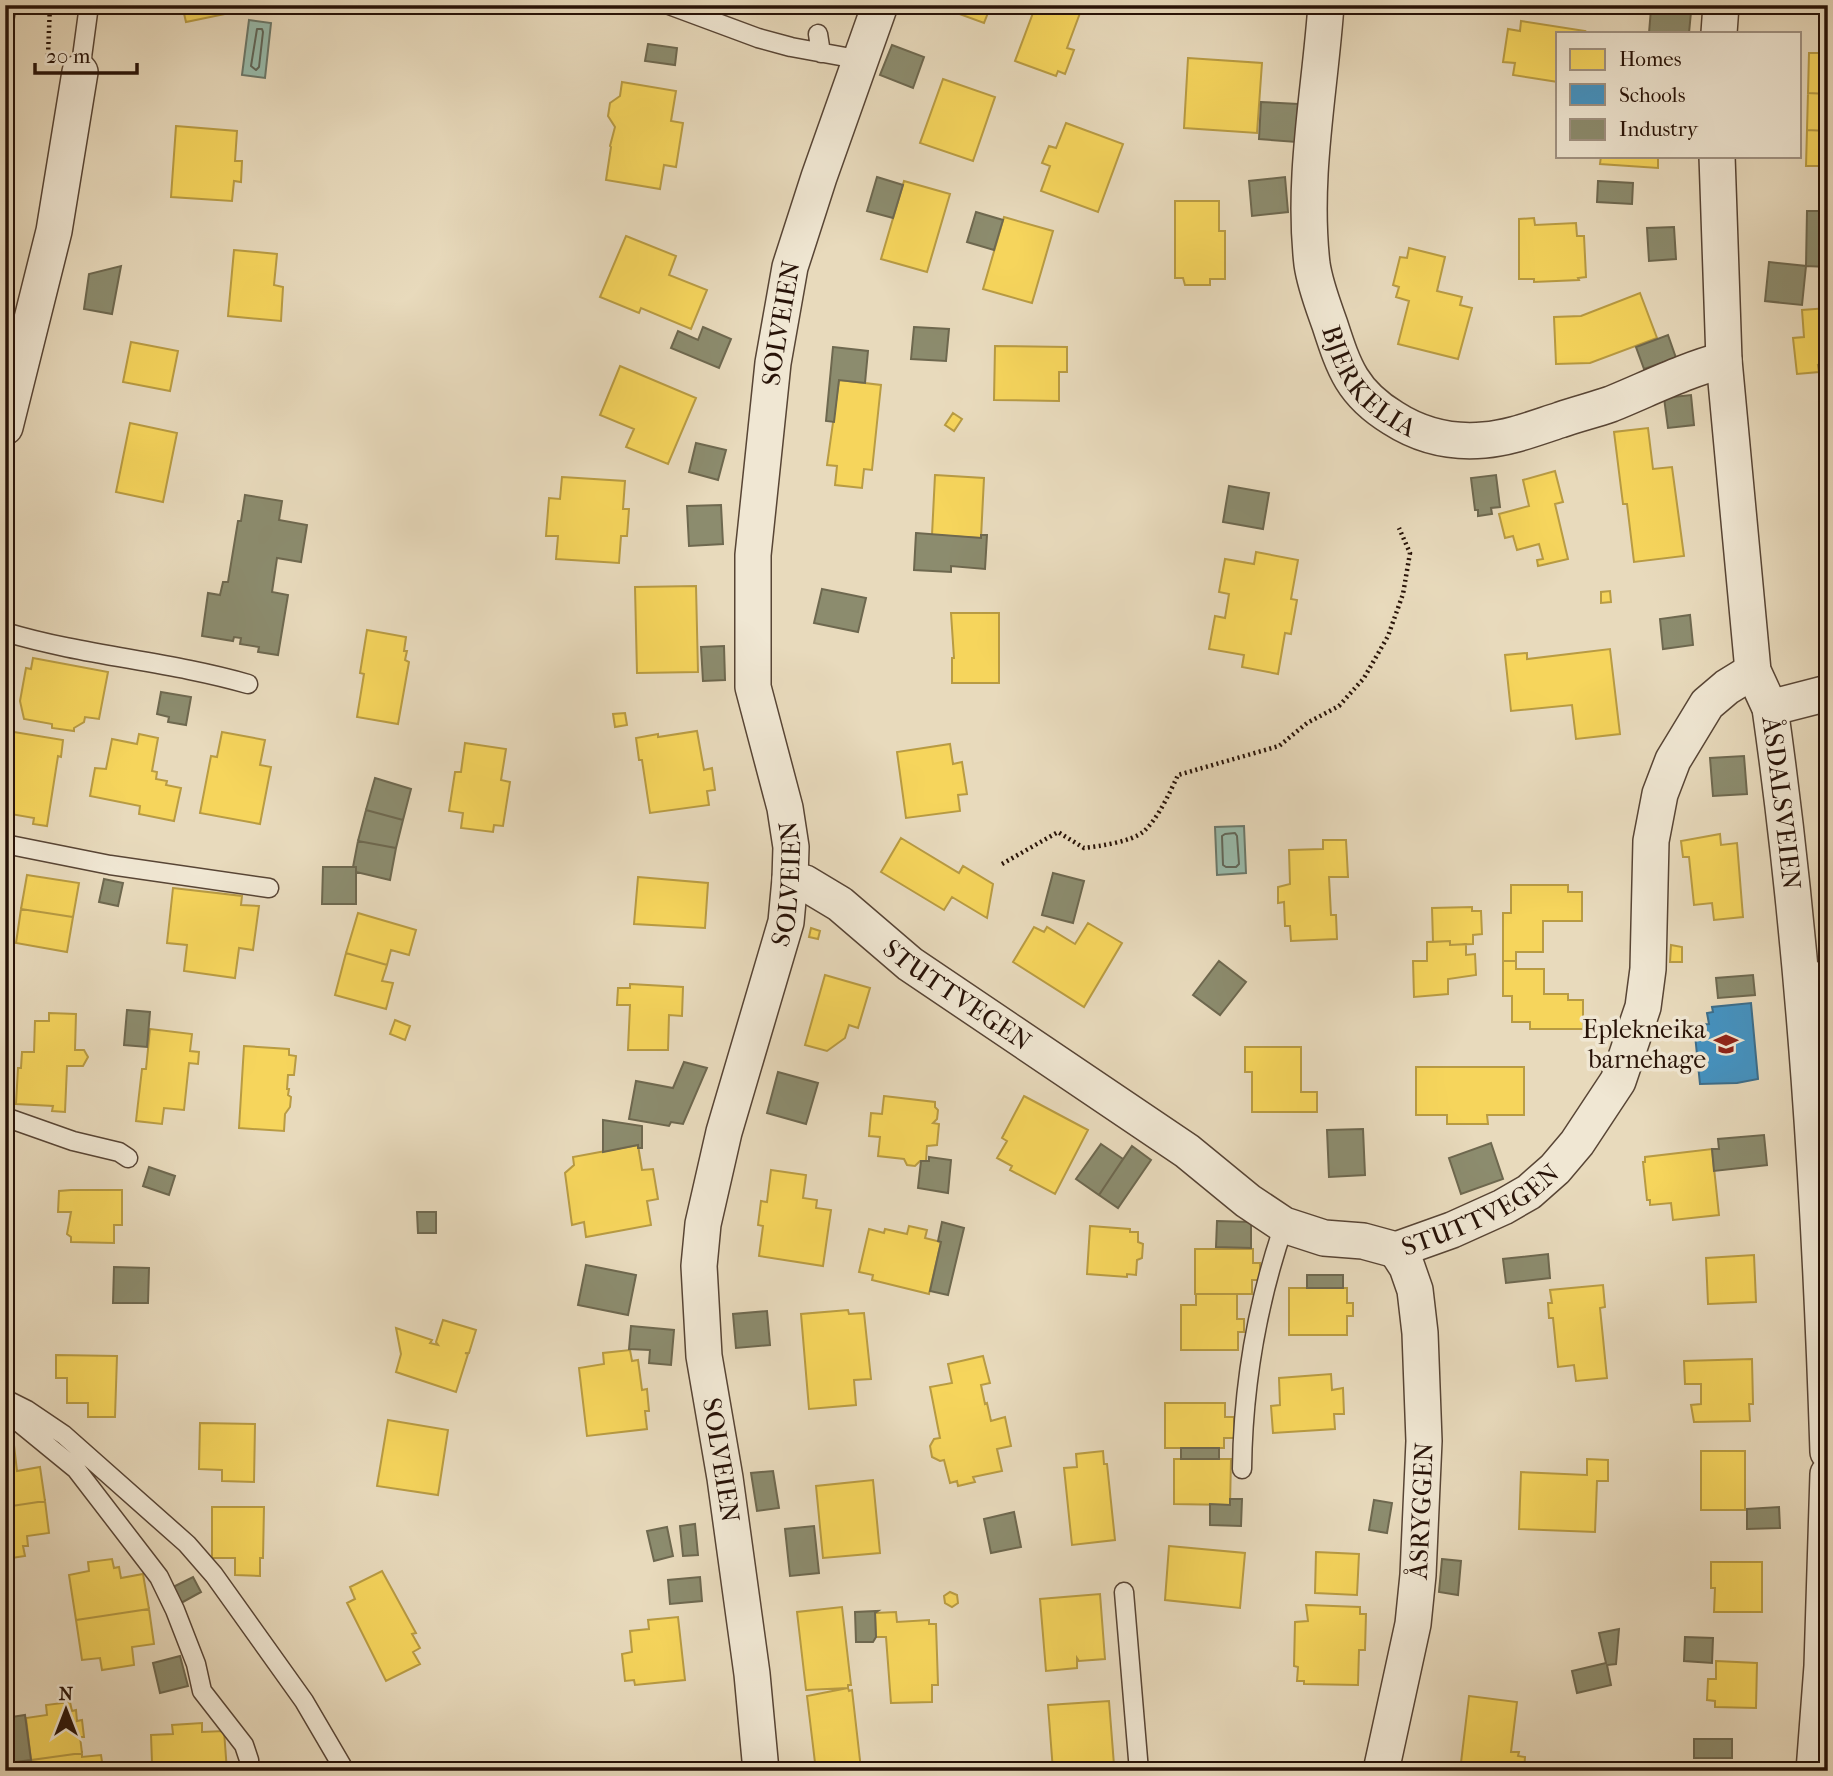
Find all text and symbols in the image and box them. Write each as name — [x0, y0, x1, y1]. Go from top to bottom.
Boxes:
scale bar — [35, 32, 136, 76]
legend — [1556, 32, 1801, 158]
text: 20 m — [46, 44, 91, 68]
text: Homes — [1619, 47, 1682, 71]
text: Schools — [1619, 83, 1686, 107]
text: Industry — [1619, 117, 1699, 141]
street label: SOLVEIEN — [755, 258, 806, 387]
street label: BJERKELIA — [1316, 321, 1422, 444]
street label: ÅSDALSVEIEN — [1756, 713, 1808, 891]
street label: SOLVEIEN — [764, 819, 807, 950]
street label: STUTTVEGEN — [877, 932, 1038, 1057]
place label: Eplekneika barnehage — [1582, 1014, 1707, 1075]
school or university icon: Eplekneika barnehage — [1712, 1030, 1740, 1058]
street label: STUTTVEGEN — [1397, 1157, 1566, 1262]
street label: SOLVEIEN — [696, 1395, 746, 1525]
street label: ÅSRYGGEN — [1401, 1441, 1439, 1581]
north arrow — [32, 1674, 102, 1744]
text: N — [59, 1683, 74, 1705]

